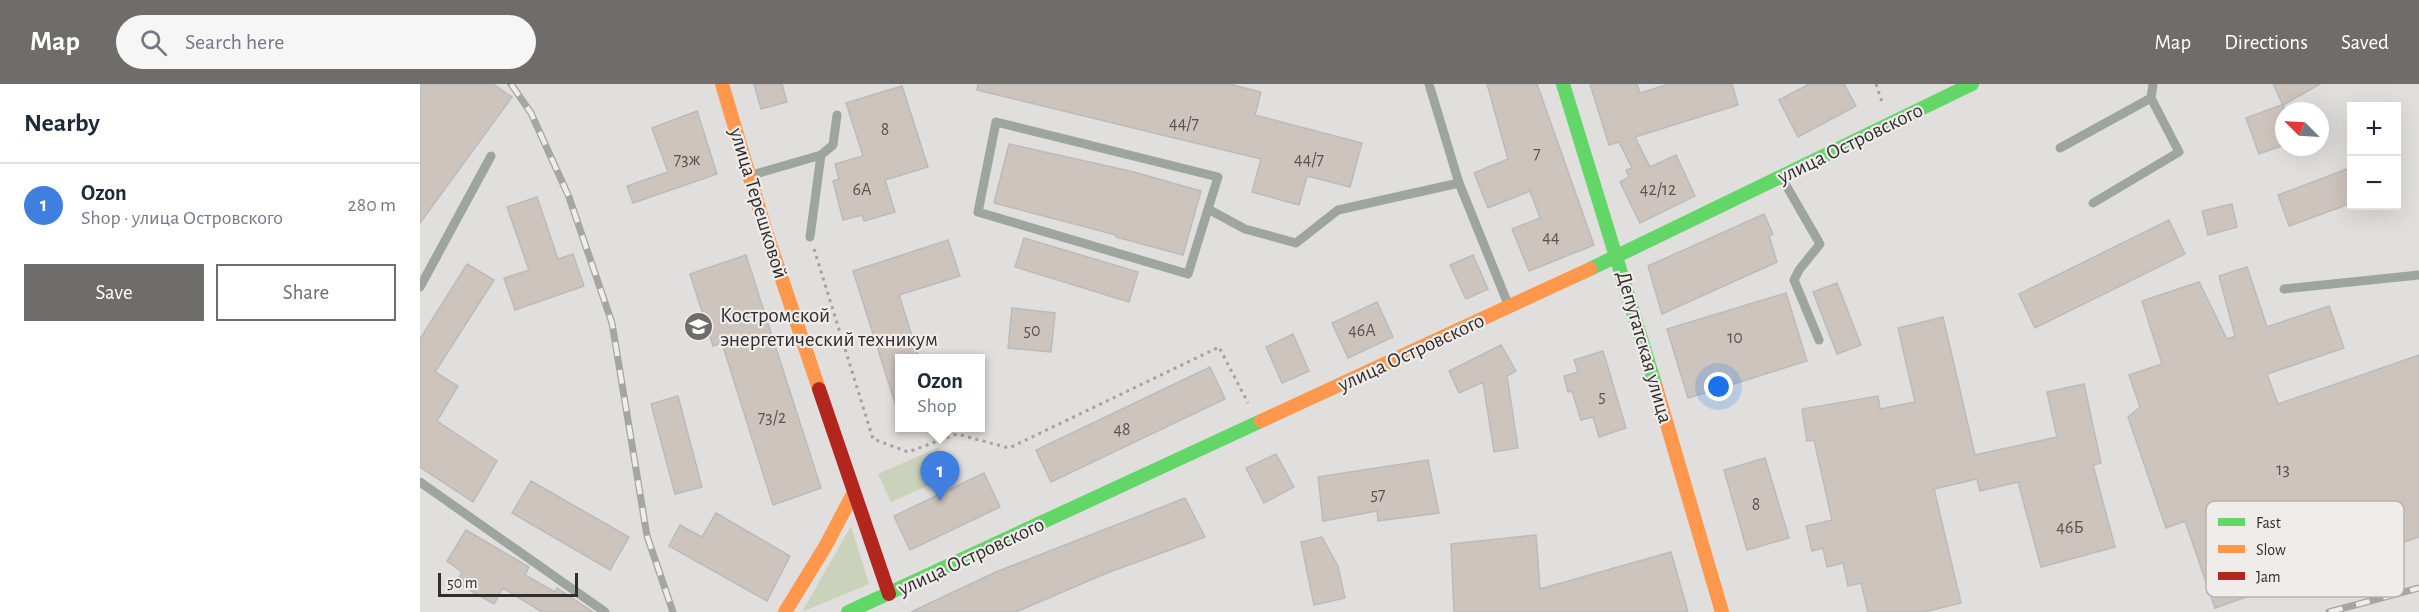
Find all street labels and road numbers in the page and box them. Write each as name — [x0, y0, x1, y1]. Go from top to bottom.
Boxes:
street label: улица Островского — [1773, 99, 1926, 188]
street label: улица Терешковой — [725, 124, 791, 281]
street label: Депутатская улица — [1613, 269, 1676, 426]
street label: улица Островского — [1334, 309, 1488, 396]
street label: улица Островского — [894, 513, 1048, 600]

